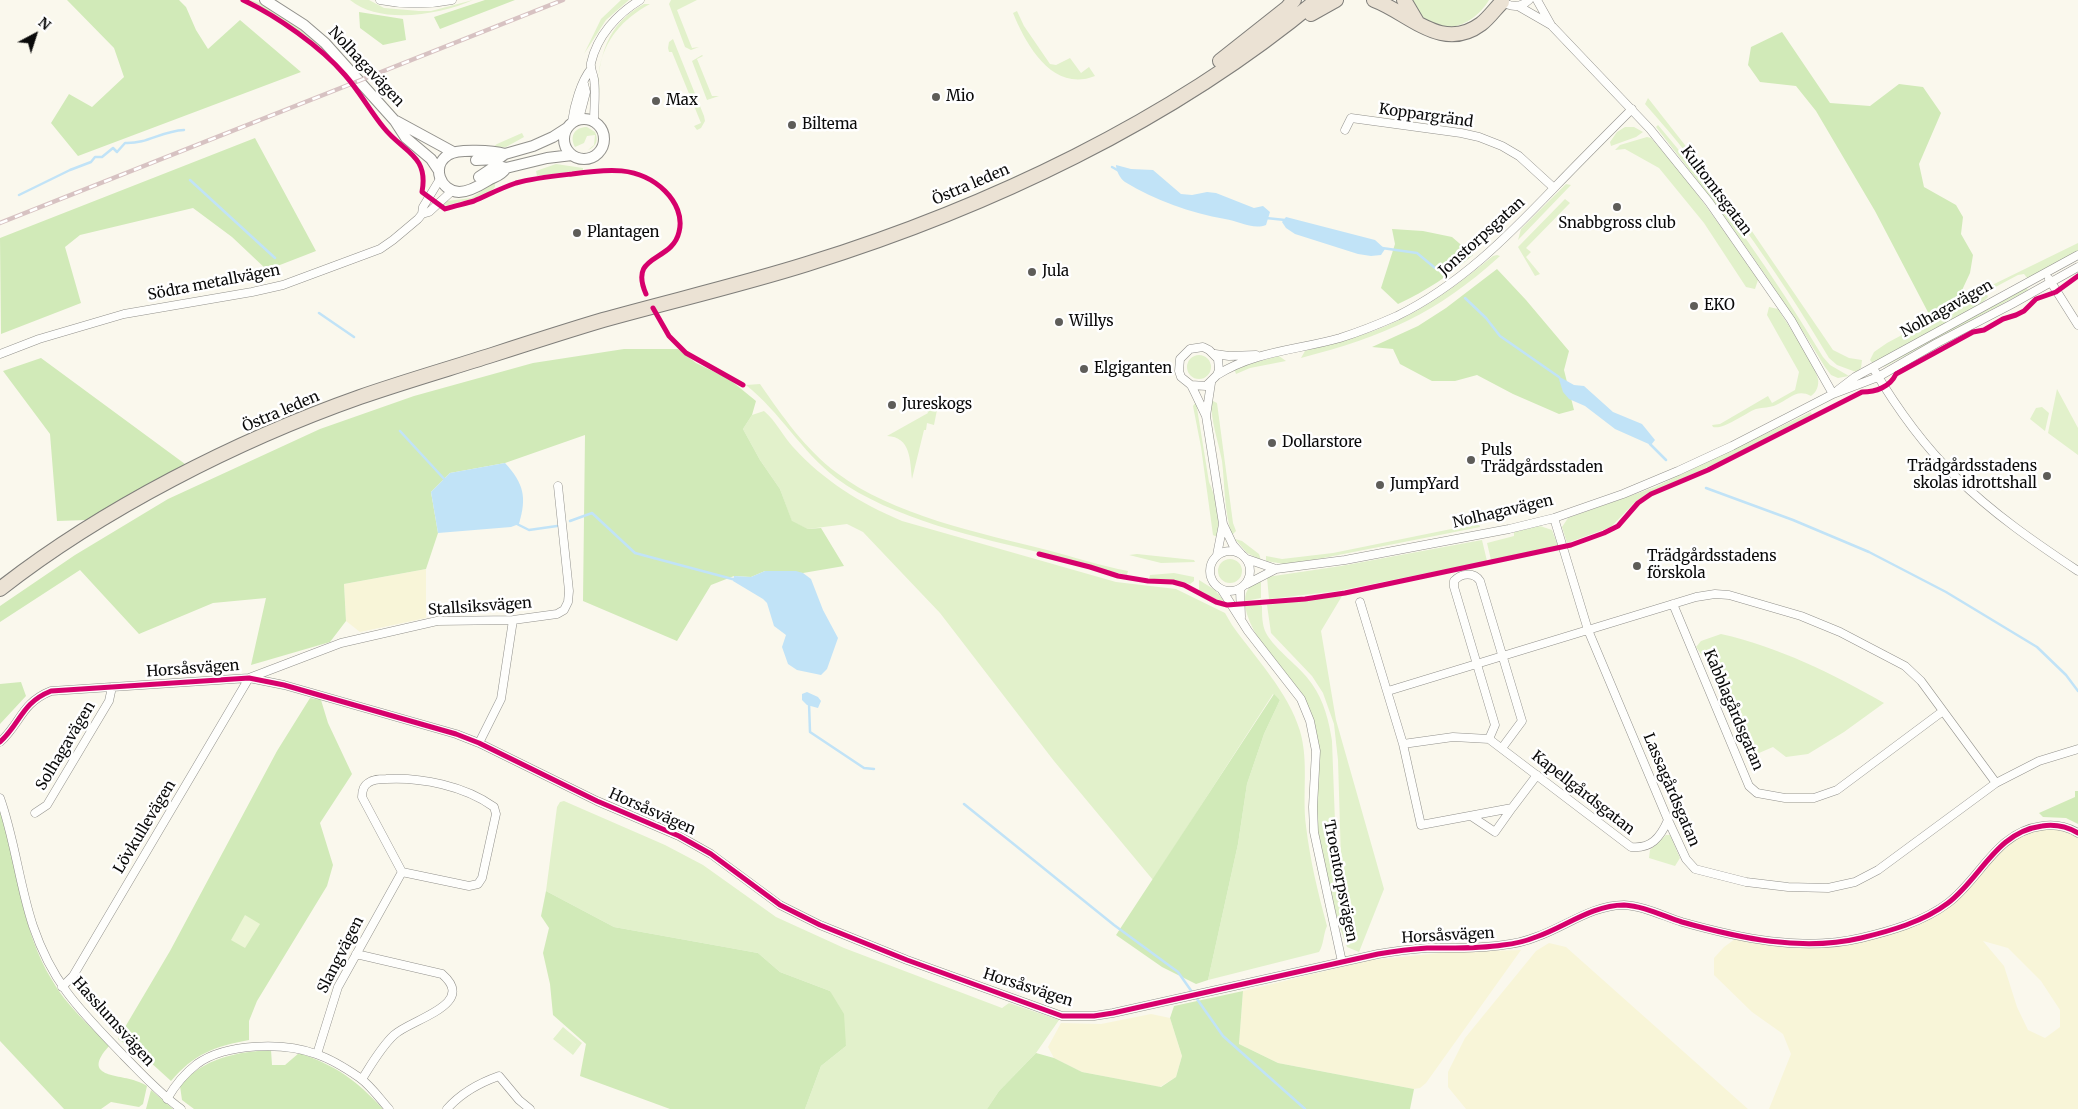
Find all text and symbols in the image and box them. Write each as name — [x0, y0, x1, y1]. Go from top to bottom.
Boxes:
north arrow — [10, 10, 60, 60]
text: N — [35, 13, 55, 34]
street label: Nolhagavägen — [324, 23, 408, 111]
place label: Mio — [946, 88, 974, 106]
marker: Mio — [930, 91, 942, 103]
place label: Max — [666, 92, 698, 110]
marker: Max — [650, 95, 662, 107]
street label: Koppargränd — [1378, 100, 1474, 132]
place label: Biltema — [802, 116, 858, 134]
marker: Biltema — [786, 119, 798, 131]
street label: Kultomtsgatan — [1677, 143, 1755, 239]
street label: Östra leden — [930, 161, 1012, 209]
street label: Jonstorpsgatan — [1435, 194, 1529, 280]
marker: Snabbgross club — [1611, 201, 1623, 213]
place label: Snabbgross club — [1558, 215, 1676, 233]
place label: Plantagen — [587, 224, 659, 242]
marker: Plantagen — [571, 227, 583, 239]
street label: Södra metallvägen — [146, 261, 282, 305]
place label: Jula — [1042, 263, 1069, 281]
marker: Jula — [1026, 266, 1038, 278]
street label: Nolhagavägen — [1898, 276, 1996, 342]
place label: EKO — [1704, 297, 1735, 315]
marker: EKO — [1688, 300, 1700, 312]
place label: Willys — [1069, 313, 1114, 331]
marker: Willys — [1053, 316, 1065, 328]
place label: Elgiganten — [1094, 360, 1172, 378]
marker: Elgiganten — [1078, 363, 1090, 375]
street label: Östra leden — [240, 388, 322, 436]
place label: Jureskogs — [902, 396, 972, 414]
marker: Jureskogs — [886, 399, 898, 411]
place label: Dollarstore — [1282, 434, 1362, 452]
marker: Dollarstore — [1266, 437, 1278, 449]
place label: Puls Trädgårdsstaden — [1481, 442, 1603, 477]
marker: Puls Trädgårdsstaden — [1465, 454, 1477, 466]
place label: Trädgårdsstadens skolas idrottshall — [1907, 458, 2037, 493]
marker: Trädgårdsstadens skolas idrottshall — [2041, 470, 2053, 482]
place label: JumpYard — [1390, 476, 1459, 494]
marker: JumpYard — [1374, 479, 1386, 491]
street label: Nolhagavägen — [1451, 492, 1555, 532]
place label: Trädgårdsstadens förskola — [1647, 548, 1777, 583]
marker: Trädgårdsstadens förskola — [1631, 560, 1643, 572]
street label: Stallsiksvägen — [427, 594, 533, 620]
street label: Kabblagårdsgatan — [1699, 647, 1767, 773]
street label: Horsåsvägen — [146, 657, 240, 681]
street label: Solhagavägen — [32, 698, 100, 794]
street label: Lassagårdsgatan — [1639, 731, 1703, 849]
street label: Kapellgårdsgatan — [1528, 747, 1638, 839]
street label: Lövkullevägen — [110, 777, 180, 877]
street label: Horsåsvägen — [606, 785, 698, 839]
street label: Troentorpsvägen — [1319, 818, 1361, 944]
street label: Slangvägen — [314, 914, 368, 996]
street label: Horsåsvägen — [1401, 925, 1495, 947]
street label: Horsåsvägen — [981, 965, 1075, 1011]
street label: Hasslumsvägen — [68, 974, 158, 1070]

